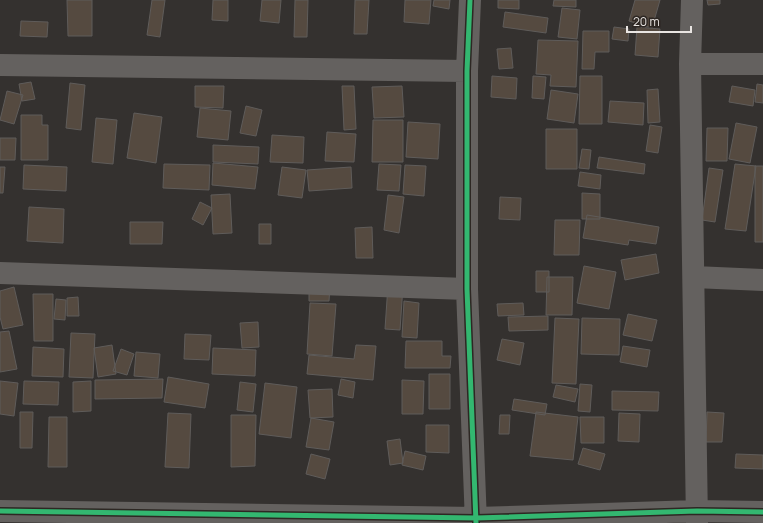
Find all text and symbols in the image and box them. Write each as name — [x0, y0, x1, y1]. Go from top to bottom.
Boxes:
scale bar — [627, 8, 691, 34]
text: 20 m — [633, 13, 660, 30]

